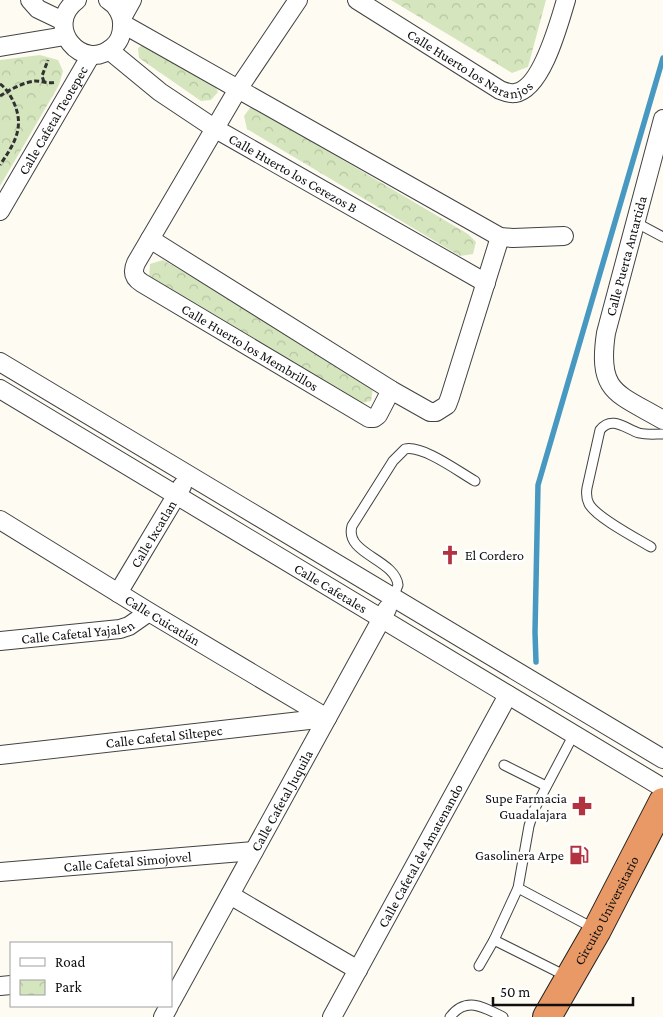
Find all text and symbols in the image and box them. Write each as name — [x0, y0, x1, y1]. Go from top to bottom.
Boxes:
street label: Calle Huerto los Naranjos — [404, 26, 536, 102]
street label: Calle Cafetal Teotepec — [15, 63, 91, 178]
street label: Calle Huerto los Cerezos B — [226, 130, 361, 216]
street label: Calle Puerta Antartida — [602, 194, 650, 318]
street label: Calle Huerto los Membrillos — [179, 300, 321, 394]
street label: Calle Ixcatlan — [127, 497, 180, 571]
church icon: El Cordero — [439, 544, 461, 566]
place label: El Cordero — [465, 547, 524, 563]
street label: Calle Cafetales — [291, 560, 370, 616]
street label: Calle Cuicatlán — [122, 591, 204, 649]
street label: Calle Cafetal Yajalen — [20, 617, 138, 647]
street label: Calle Cafetal Siltepec — [105, 722, 223, 751]
street label: Calle Cafetal Juquila — [247, 747, 316, 854]
street label: Calle Cafetal de Amatenando — [374, 781, 466, 930]
place label: Supe Farmacia Guadalajara — [485, 790, 568, 823]
pharmacy icon: Supe Farmacia Guadalajara — [571, 795, 593, 817]
fuel station icon: Gasolinera Arpe — [568, 844, 590, 866]
place label: Gasolinera Arpe — [475, 847, 564, 863]
street label: Calle Cafetal Simojovel — [63, 848, 192, 875]
street label: Circuito Universitario — [571, 853, 642, 968]
legend — [10, 942, 172, 1007]
text: Road — [55, 954, 86, 970]
scale bar — [493, 974, 633, 1006]
text: Park — [55, 979, 82, 995]
text: 50 m — [500, 984, 530, 1000]

